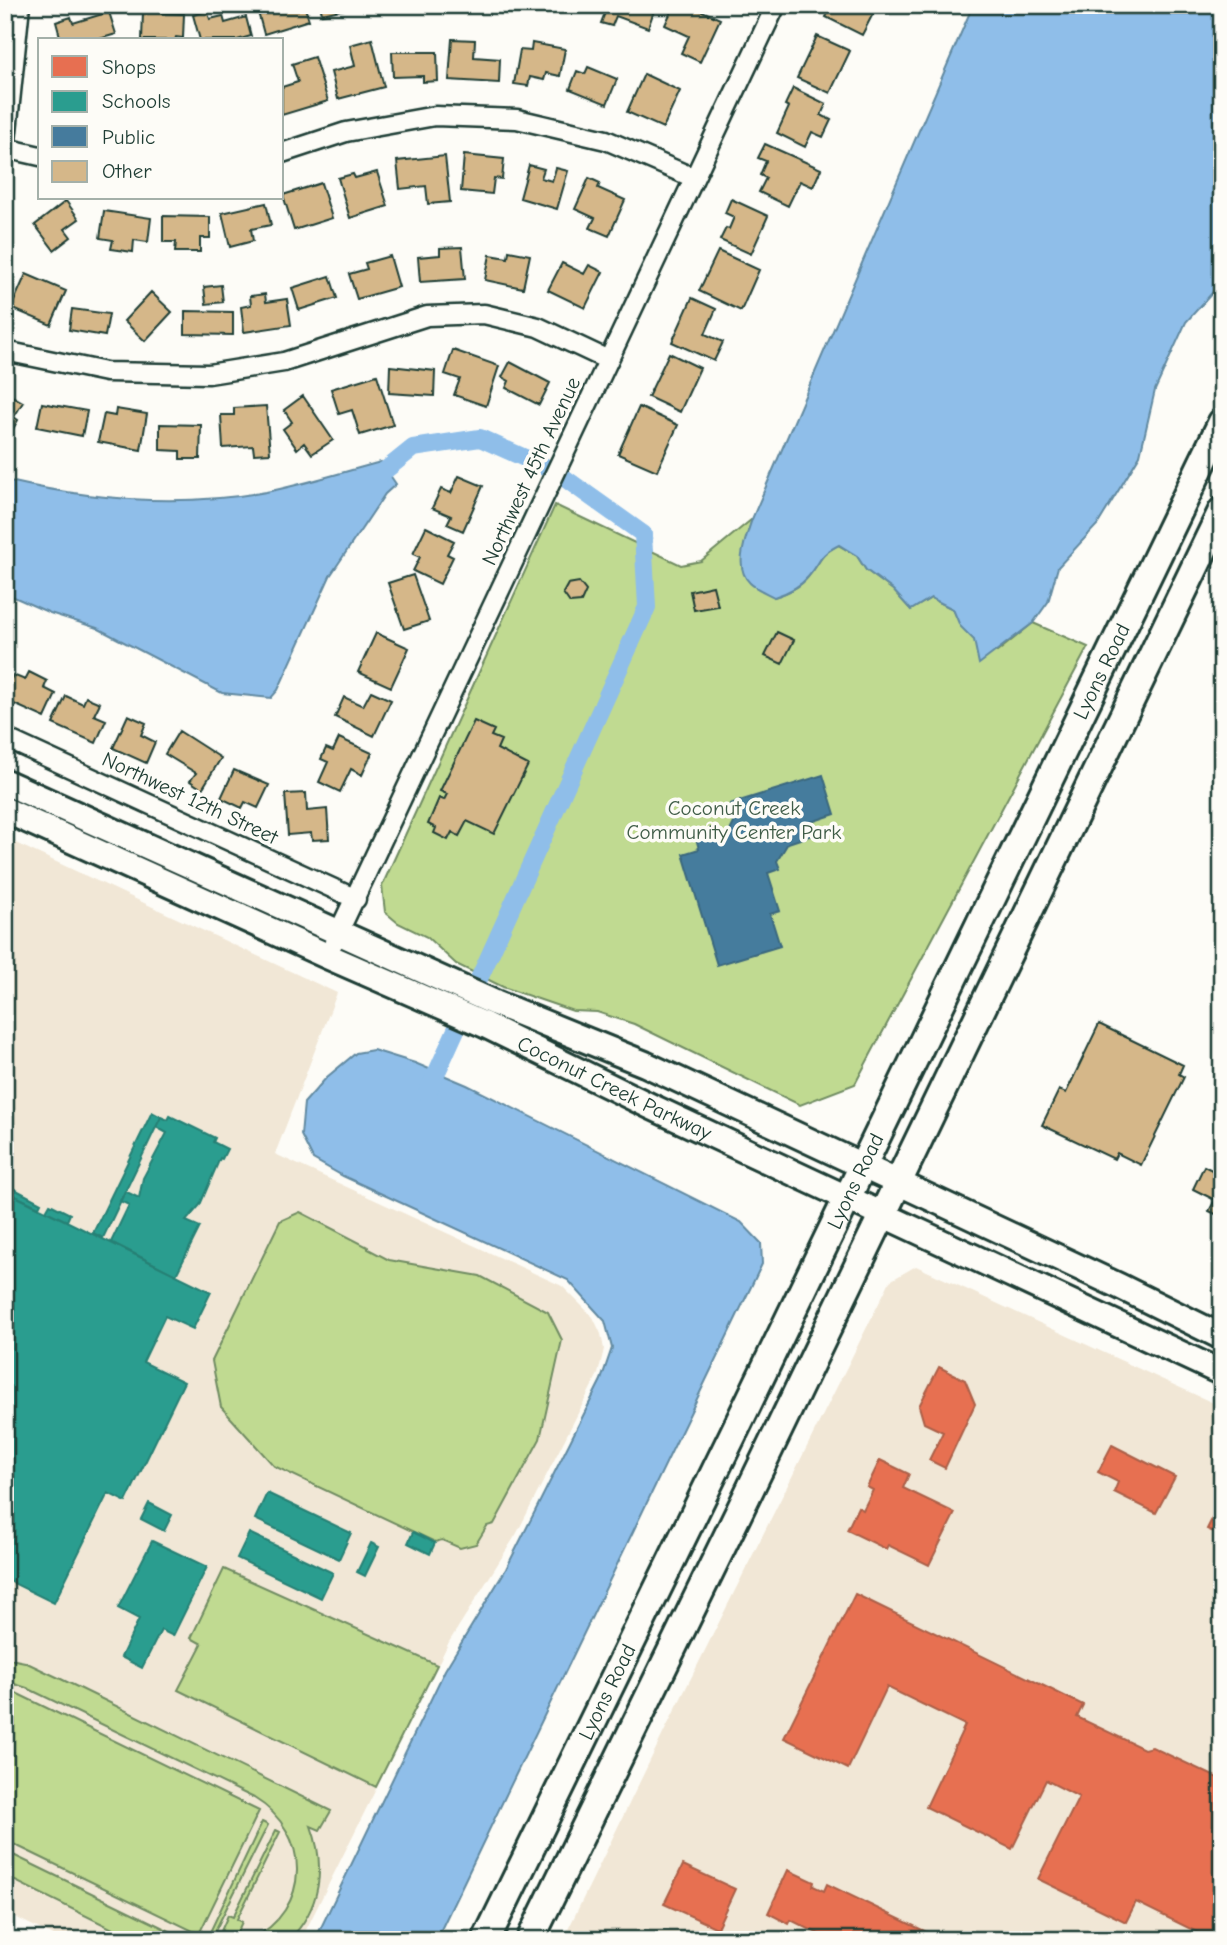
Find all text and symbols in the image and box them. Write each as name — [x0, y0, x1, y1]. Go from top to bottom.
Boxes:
legend — [38, 38, 284, 200]
text: Shops — [102, 55, 156, 79]
text: Schools — [102, 89, 171, 113]
text: Public — [102, 125, 155, 149]
text: Other — [102, 159, 152, 183]
street label: Northwest 45th Avenue — [477, 373, 585, 569]
street label: Lyons Road — [1068, 620, 1135, 723]
street label: Northwest 12th Street — [98, 747, 283, 850]
park label: Coconut Creek Community Center Park — [627, 796, 841, 844]
street label: Coconut Creek Parkway — [514, 1031, 716, 1145]
street label: Lyons Road — [822, 1129, 889, 1233]
street label: Lyons Road — [574, 1640, 641, 1744]

